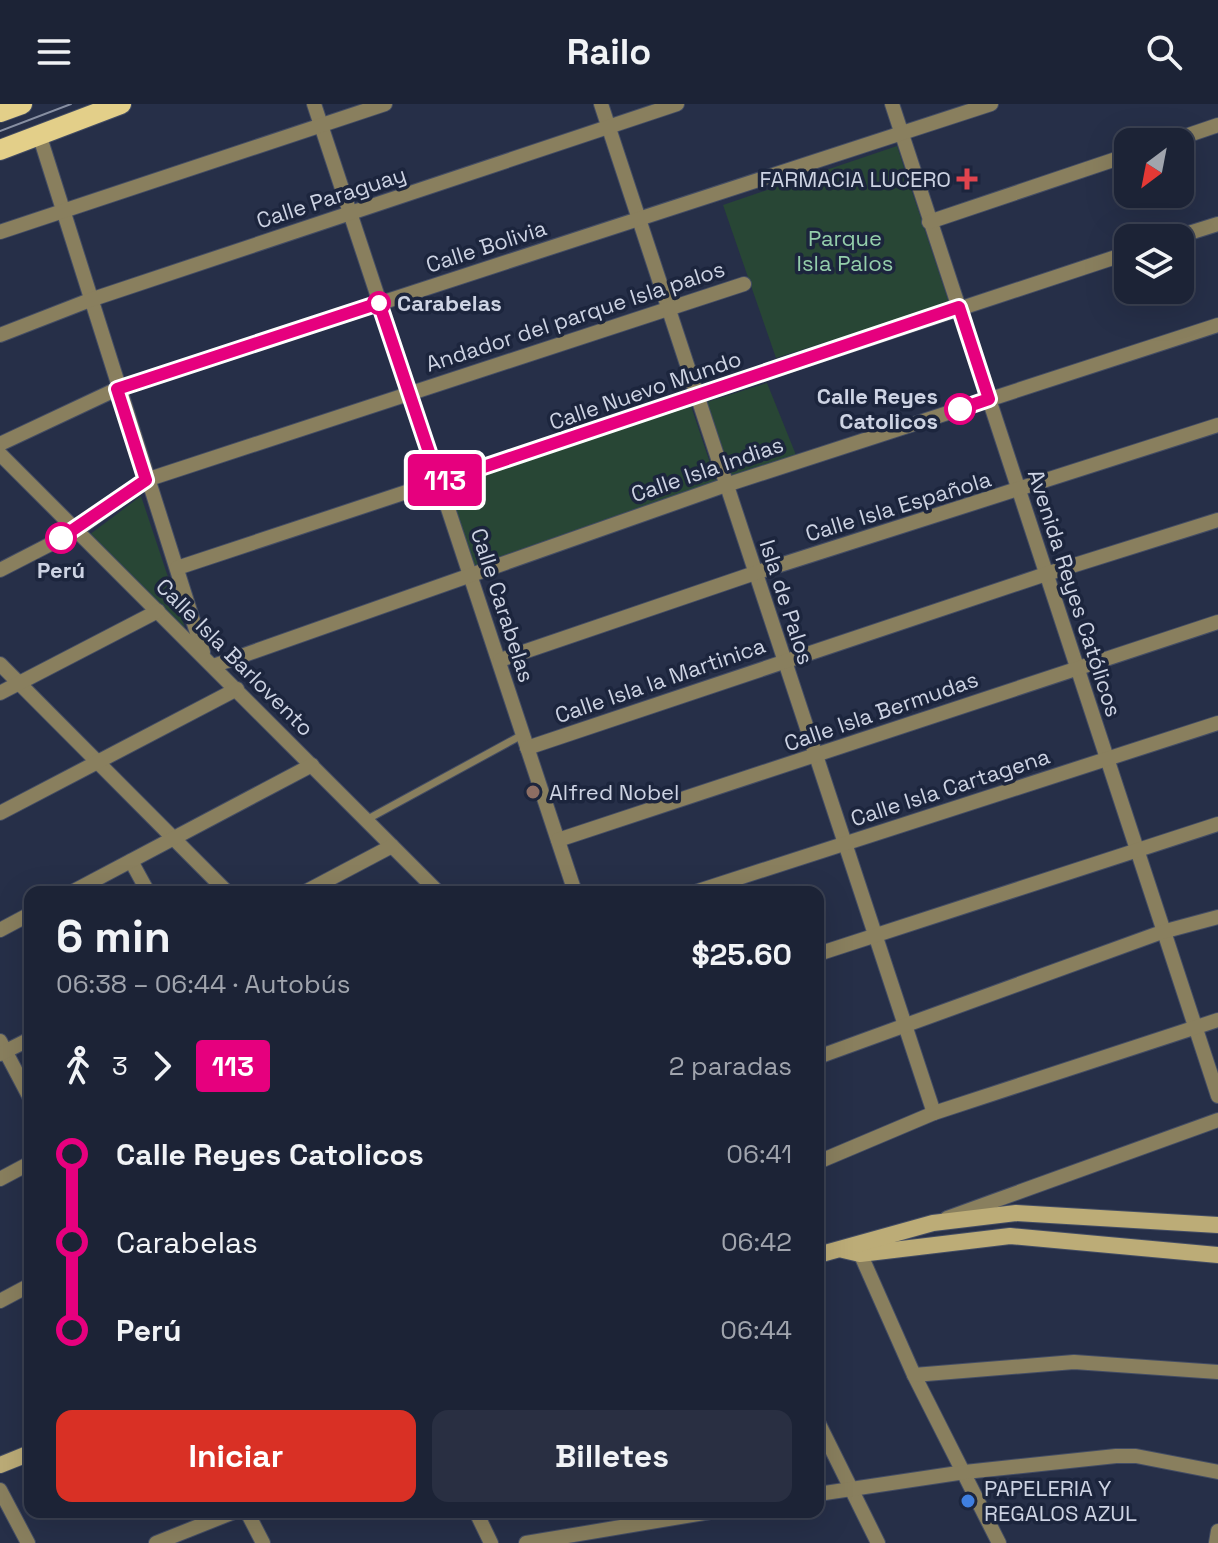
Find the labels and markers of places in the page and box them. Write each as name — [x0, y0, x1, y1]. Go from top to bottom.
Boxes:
place label: FARMACIA LUCERO — [760, 165, 951, 193]
marker: FARMACIA LUCERO — [958, 170, 976, 188]
place label: Carabelas — [397, 289, 502, 317]
marker: Carabelas — [368, 292, 390, 314]
place label: Calle Reyes Catolicos — [817, 382, 938, 435]
marker: Calle Reyes Catolicos — [945, 394, 975, 424]
marker: Perú — [46, 523, 76, 553]
place label: Perú — [37, 556, 85, 584]
place label: Alfred Nobel — [549, 778, 680, 806]
marker: Alfred Nobel — [524, 783, 542, 801]
place label: PAPELERIA Y REGALOS AZUL — [984, 1474, 1137, 1527]
marker: PAPELERIA Y REGALOS AZUL — [959, 1492, 977, 1510]

